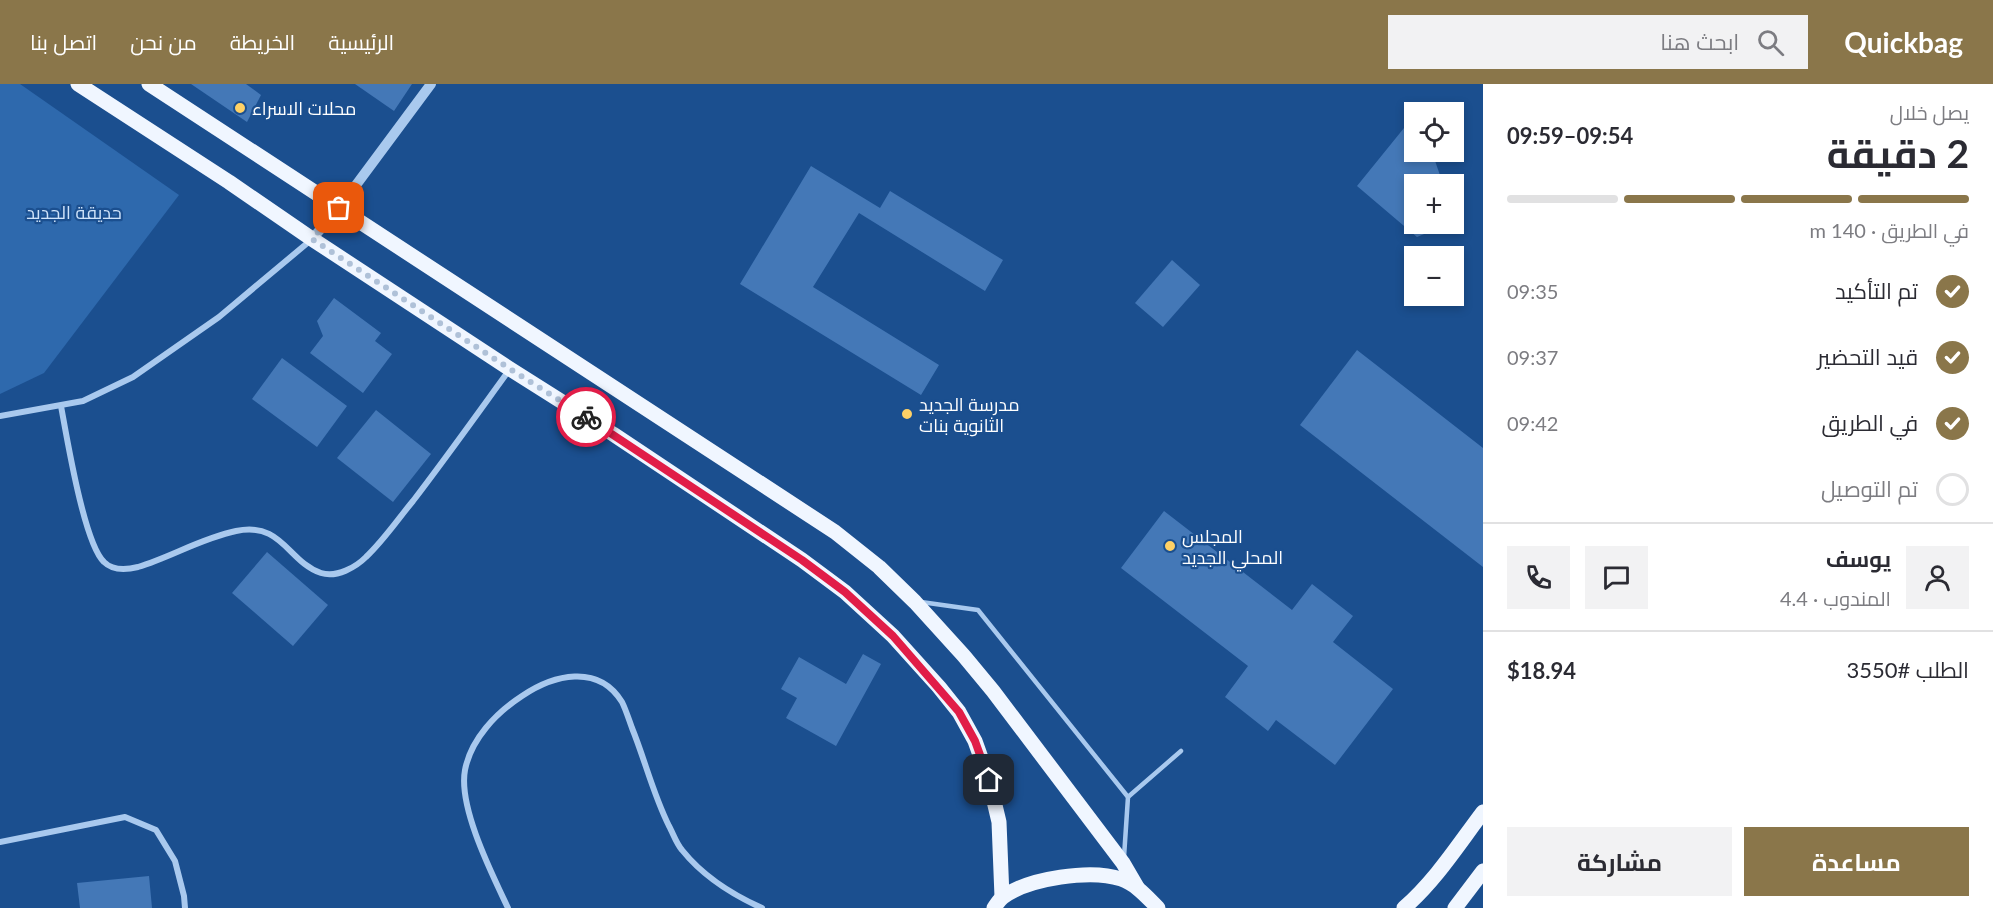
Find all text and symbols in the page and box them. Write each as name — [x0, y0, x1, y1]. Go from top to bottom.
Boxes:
search box — [1388, 15, 1808, 69]
text: Quickbag — [1844, 25, 1963, 59]
icon: search — [1754, 26, 1787, 59]
text: ابحث هنا — [1660, 28, 1739, 55]
text: اتصل بنا — [30, 29, 97, 54]
text: من نحن — [130, 29, 197, 54]
text: الخريطة — [230, 29, 295, 54]
text: الرئيسية — [328, 29, 394, 54]
place label: محلات الاسراء — [252, 97, 356, 120]
text: يصل خلال — [1890, 100, 1969, 124]
marker: محلات الاسراء — [233, 101, 247, 115]
map controls — [1404, 102, 1464, 306]
button: locate — [1404, 102, 1464, 162]
text: 09:54–09:59 — [1507, 122, 1633, 149]
text: 2 دقيقة — [1827, 130, 1969, 176]
button: + — [1404, 174, 1464, 234]
pin — [313, 182, 364, 233]
icon: bag — [322, 191, 355, 224]
park label: حديقة الجديد — [26, 201, 122, 223]
text: في الطريق · 140 m — [1810, 218, 1969, 242]
button: − — [1404, 246, 1464, 306]
icon: check — [1936, 275, 1969, 308]
text: تم التأكيد — [1835, 277, 1918, 304]
text: 09:35 — [1507, 279, 1558, 303]
icon: check — [1936, 341, 1969, 374]
text: قيد التحضير — [1817, 343, 1918, 370]
text: 09:37 — [1507, 345, 1558, 369]
courier — [556, 387, 616, 447]
place label: مدرسة الجديد الثانوية بنات — [919, 393, 1020, 437]
icon: bike — [570, 401, 603, 434]
marker: مدرسة الجديد الثانوية بنات — [900, 407, 914, 421]
icon: check — [1936, 407, 1969, 440]
text: في الطريق — [1822, 409, 1918, 436]
text: 09:42 — [1507, 411, 1558, 435]
text: تم التوصيل — [1821, 475, 1918, 502]
place label: المجلس المحلي الجديد — [1182, 525, 1283, 572]
marker: المجلس المحلي الجديد — [1163, 539, 1177, 553]
text: يوسف — [1826, 545, 1891, 572]
button: phone — [1507, 546, 1570, 609]
button: chat — [1585, 546, 1648, 609]
button: person — [1906, 546, 1969, 609]
text: المندوب · 4.4 — [1780, 586, 1891, 610]
text: الطلب #3550 — [1846, 656, 1969, 683]
text: $18.94 — [1507, 657, 1576, 684]
pin — [963, 754, 1014, 805]
icon: home — [972, 763, 1005, 796]
button: مشاركة — [1507, 827, 1732, 896]
button: مساعدة — [1744, 827, 1969, 896]

